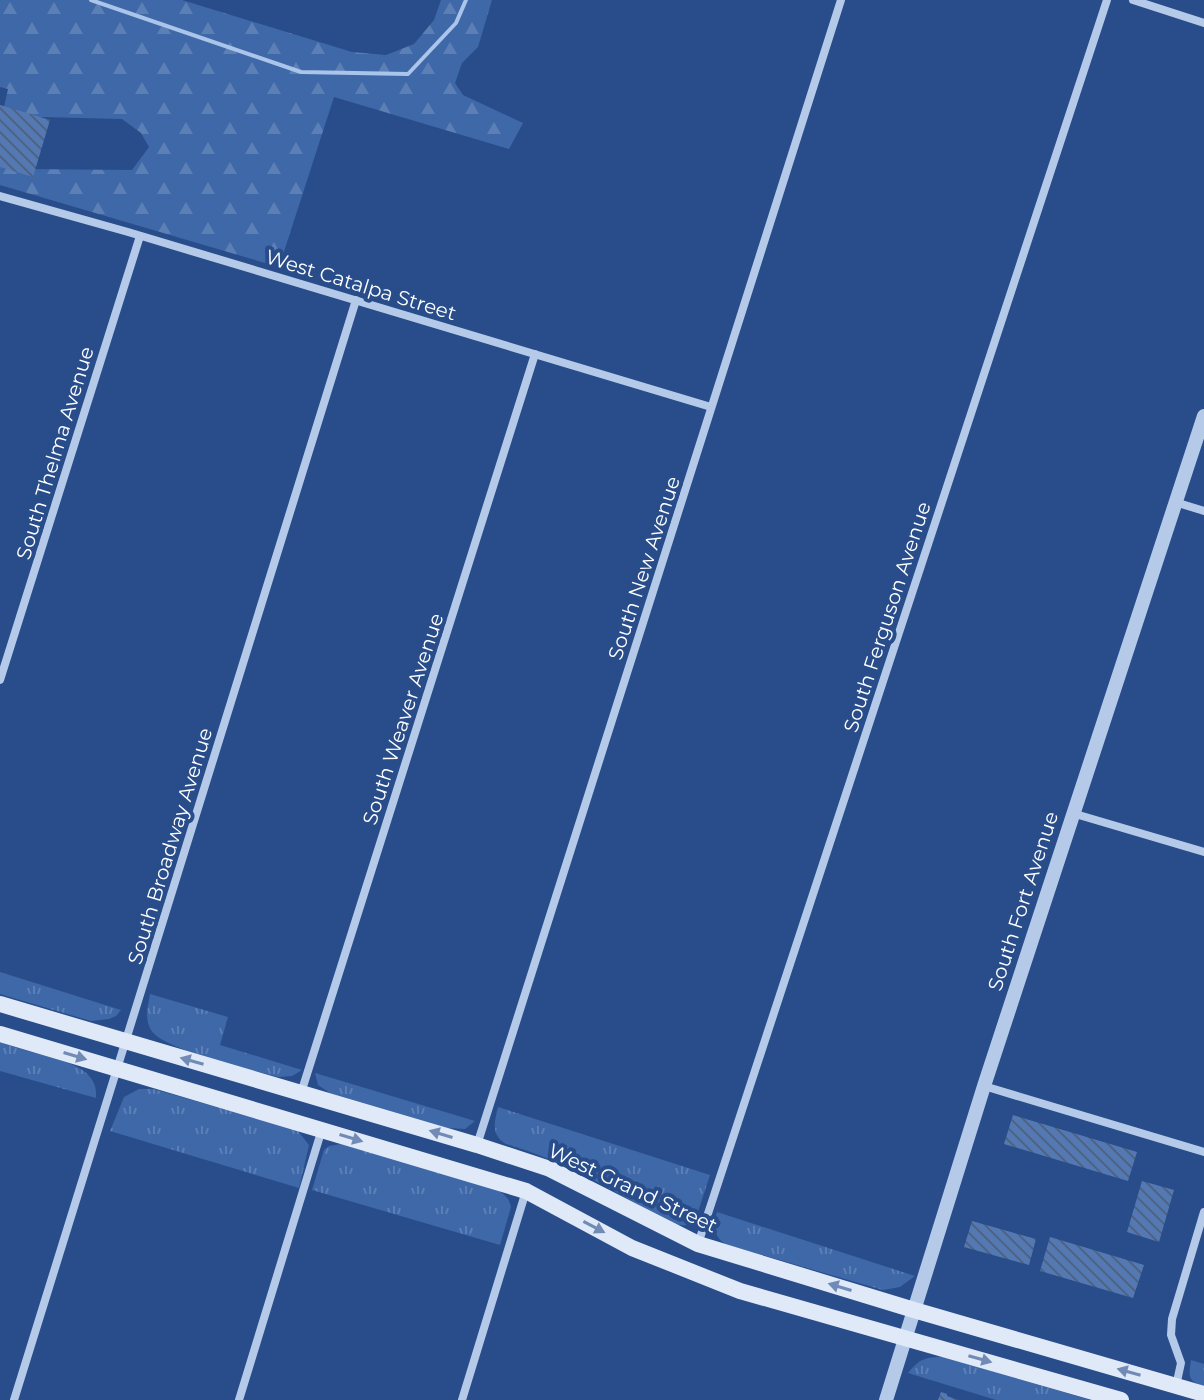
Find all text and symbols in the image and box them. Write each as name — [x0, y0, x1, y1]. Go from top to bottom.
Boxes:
street label: West Catalpa Street — [263, 245, 459, 325]
street label: South Thelma Avenue — [11, 344, 99, 562]
street label: South New Avenue — [603, 473, 685, 663]
street label: South Ferguson Avenue — [838, 499, 936, 735]
street label: South Weaver Avenue — [357, 610, 449, 828]
street label: South Broadway Avenue — [123, 725, 217, 967]
street label: South Fort Avenue — [983, 808, 1063, 994]
one-way arrow — [63, 1050, 87, 1063]
one-way arrow — [179, 1054, 203, 1067]
one-way arrow — [429, 1127, 453, 1140]
one-way arrow — [339, 1132, 363, 1145]
street label: West Grand Street — [545, 1138, 721, 1238]
one-way arrow — [583, 1220, 605, 1234]
one-way arrow — [827, 1280, 851, 1293]
one-way arrow — [969, 1353, 993, 1366]
one-way arrow — [1117, 1365, 1141, 1378]

